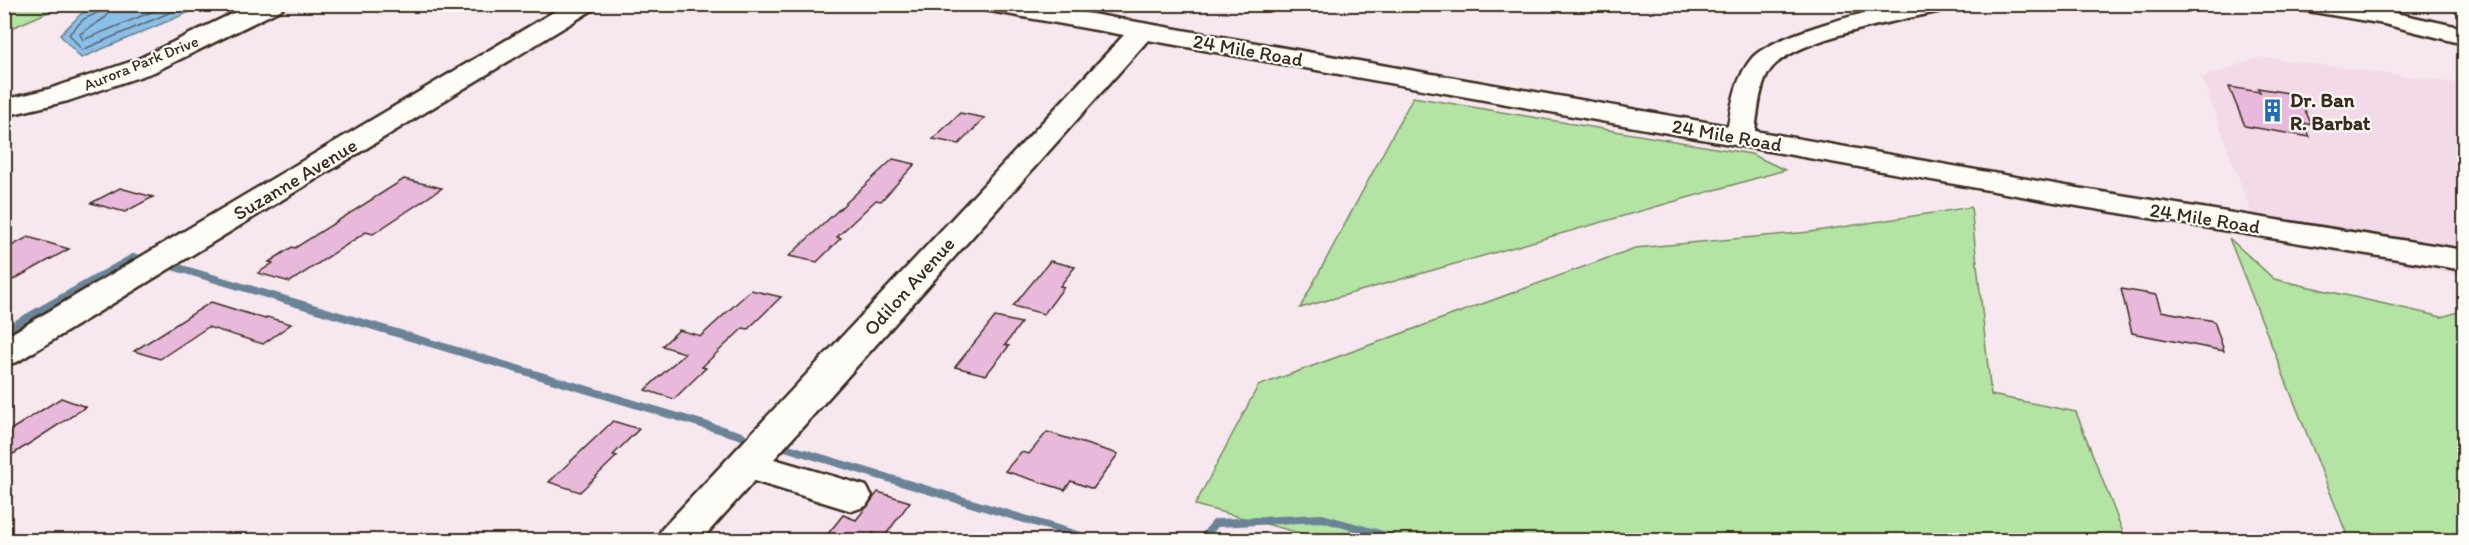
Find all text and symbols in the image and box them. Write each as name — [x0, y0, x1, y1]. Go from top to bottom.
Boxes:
street label: 24 Mile Road — [1191, 29, 1305, 72]
street label: Aurora Park Drive — [81, 31, 201, 95]
place label: Dr. Ban R. Barbat — [2290, 88, 2371, 135]
building icon: Dr. Ban R. Barbat — [2259, 98, 2285, 124]
street label: 24 Mile Road — [1670, 114, 1784, 157]
street label: Suzanne Avenue — [229, 133, 361, 225]
street label: 24 Mile Road — [2148, 197, 2262, 239]
street label: Odilon Avenue — [858, 232, 960, 340]

